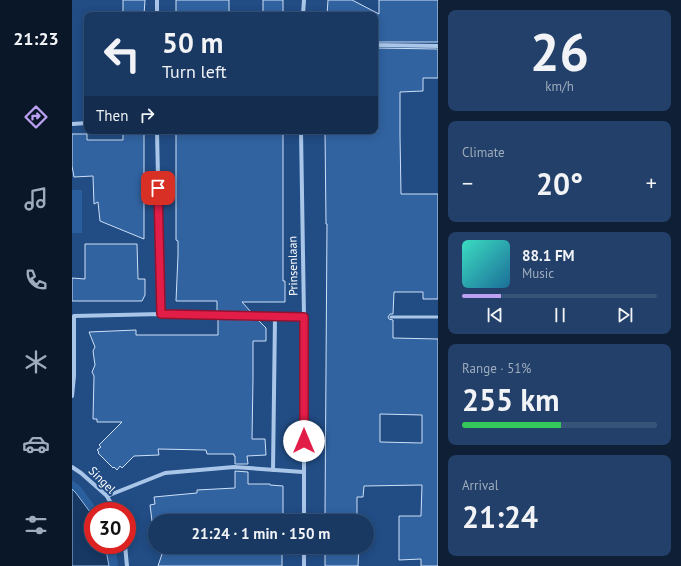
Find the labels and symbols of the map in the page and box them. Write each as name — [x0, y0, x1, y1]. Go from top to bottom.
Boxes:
pin — [141, 171, 175, 205]
street label: Prinsenlaan — [284, 236, 301, 296]
position arrow — [283, 420, 325, 462]
street label: Singel — [86, 463, 119, 497]
speed limit sign: 30 — [84, 502, 136, 554]

